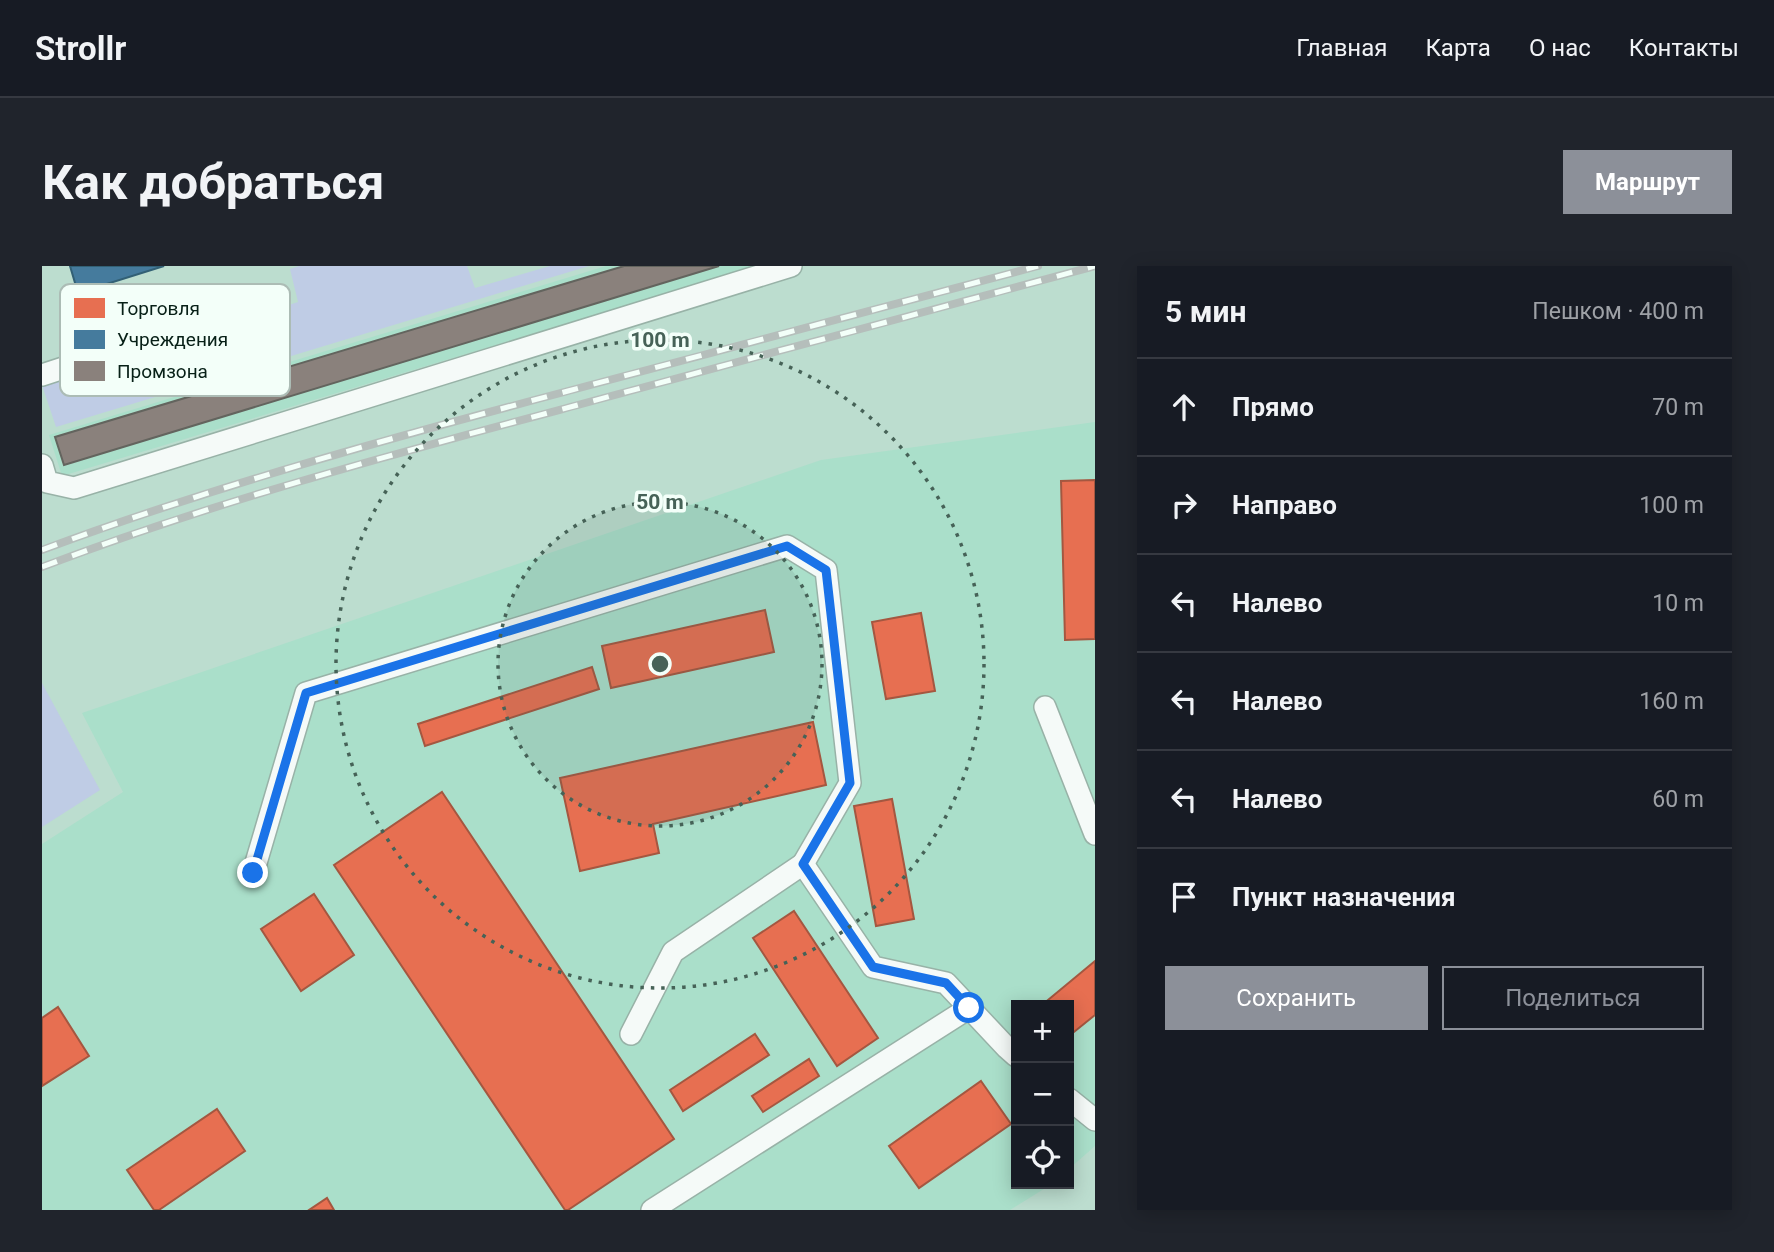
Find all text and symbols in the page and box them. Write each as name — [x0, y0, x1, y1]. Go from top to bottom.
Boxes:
text: Strollr — [35, 29, 126, 68]
text: Главная — [1296, 34, 1387, 62]
text: Карта — [1425, 34, 1491, 62]
text: О нас — [1529, 34, 1591, 62]
text: Контакты — [1629, 34, 1739, 62]
button: Маршрут — [1563, 150, 1732, 214]
text: Как добраться — [42, 154, 384, 211]
legend — [60, 284, 290, 396]
text: 5 мин — [1165, 294, 1246, 329]
text: Торговля — [117, 297, 200, 320]
text: Пешком · 400 m — [1532, 298, 1704, 325]
text: Учреждения — [117, 328, 228, 351]
text: 100 m — [630, 328, 690, 352]
text: Промзона — [117, 360, 208, 383]
icon: ahead — [1165, 388, 1203, 426]
text: Прямо — [1232, 392, 1314, 422]
text: 70 m — [1652, 394, 1704, 421]
icon: right — [1165, 486, 1203, 524]
text: 50 m — [636, 490, 684, 514]
text: Направо — [1232, 490, 1337, 520]
text: 100 m — [1639, 492, 1704, 519]
icon: left — [1165, 584, 1203, 622]
text: Налево — [1232, 588, 1322, 618]
text: 10 m — [1652, 590, 1704, 617]
centre of rings — [648, 652, 672, 676]
icon: left — [1165, 682, 1203, 720]
text: Налево — [1232, 686, 1322, 716]
text: 160 m — [1639, 688, 1704, 715]
icon: left — [1165, 780, 1203, 818]
text: Налево — [1232, 784, 1322, 814]
text: 60 m — [1652, 786, 1704, 813]
route end — [237, 857, 268, 888]
icon: arrive — [1165, 878, 1203, 916]
text: Пункт назначения — [1232, 882, 1456, 912]
button: Сохранить — [1165, 966, 1428, 1030]
button: Поделиться — [1442, 966, 1704, 1030]
route start — [953, 992, 984, 1023]
map controls — [1011, 1000, 1074, 1189]
button: + — [1011, 1000, 1074, 1063]
button: − — [1011, 1063, 1074, 1126]
button: locate — [1011, 1126, 1074, 1189]

